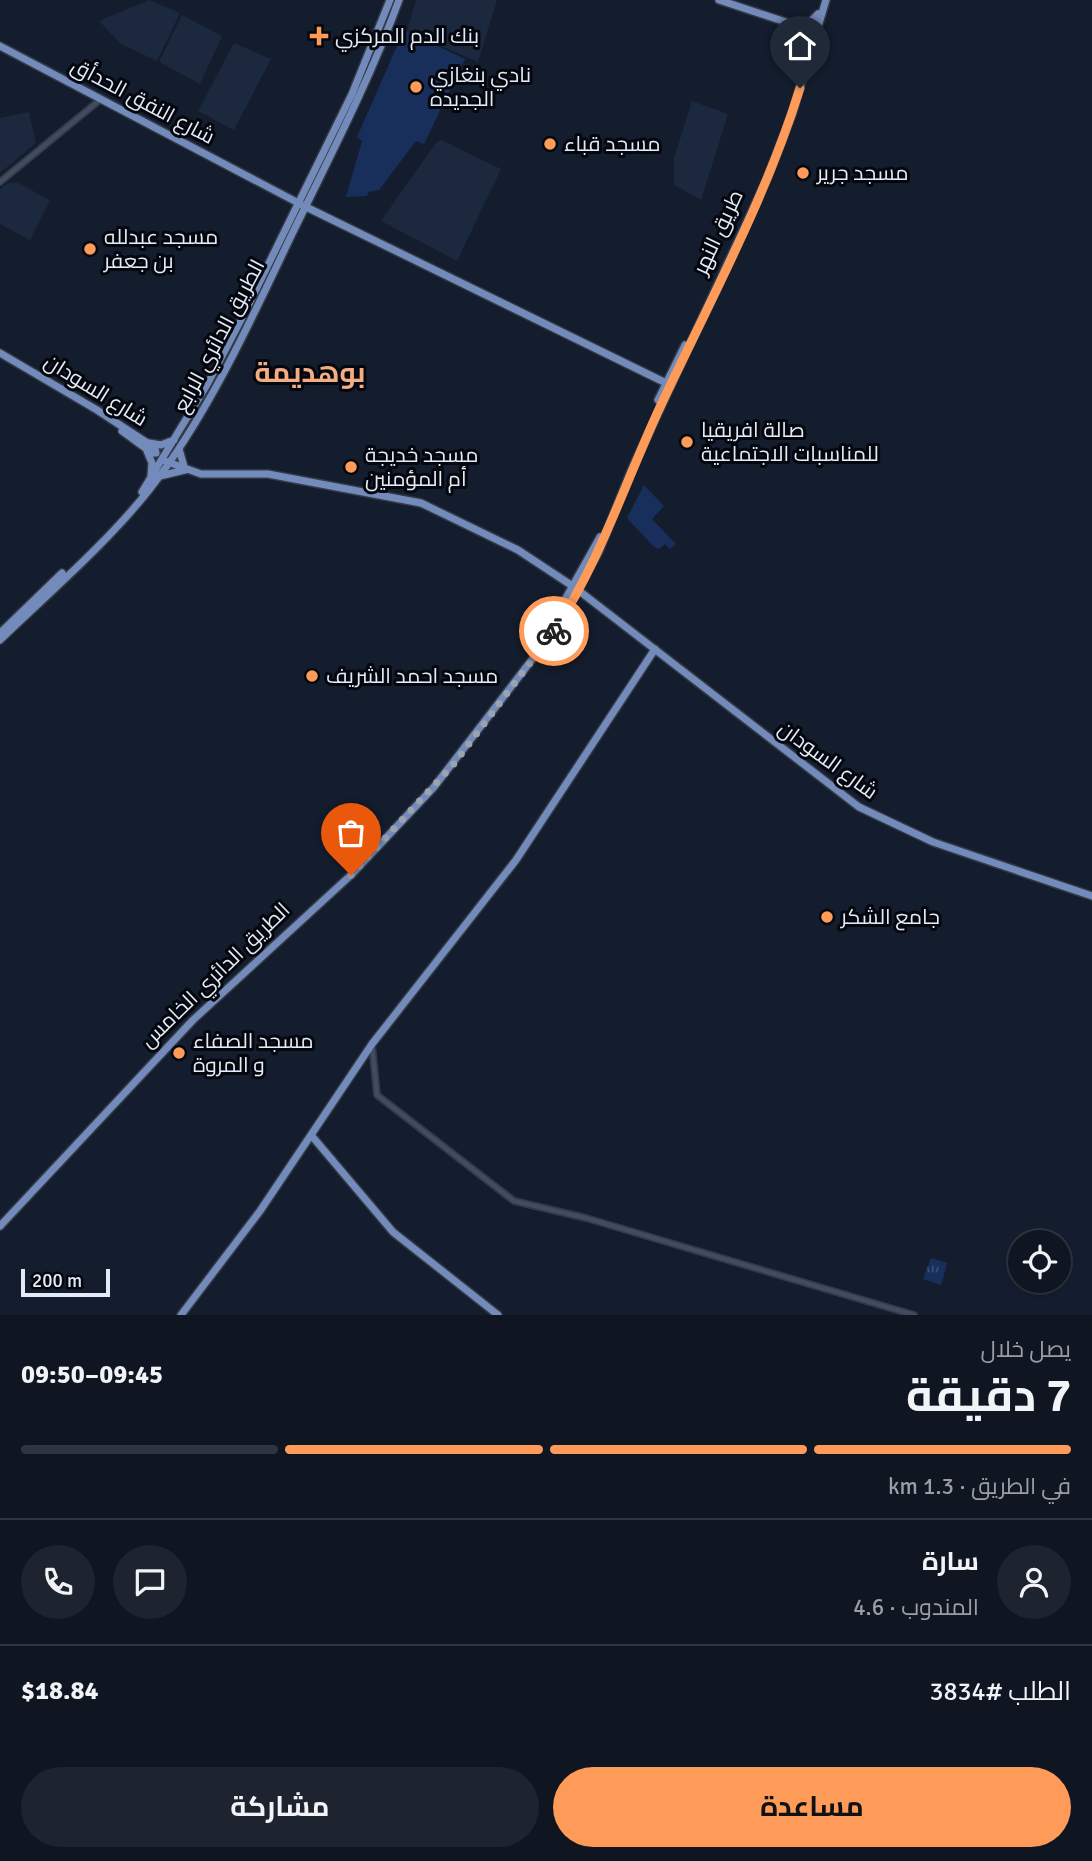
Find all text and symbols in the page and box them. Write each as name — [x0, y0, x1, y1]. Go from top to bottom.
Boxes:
pin — [770, 16, 830, 88]
place label: بنك الدم المركزي — [335, 23, 479, 52]
marker: بنك الدم المركزي — [309, 26, 329, 46]
icon: home — [781, 27, 819, 65]
street label: شارع النفق الحدأق — [66, 52, 219, 151]
place label: نادي بنغازي الجديده — [430, 62, 531, 112]
marker: نادي بنغازي الجديده — [408, 79, 424, 95]
place label: مسجد قباء — [564, 131, 661, 157]
marker: مسجد قباء — [542, 136, 558, 152]
place label: مسجد جرير — [816, 160, 909, 186]
marker: مسجد جرير — [795, 165, 811, 181]
street label: طريق النهر — [687, 186, 749, 279]
place label: مسجد عبدلله بن جعفر — [103, 224, 218, 274]
marker: مسجد عبدلله بن جعفر — [82, 241, 98, 257]
street label: الطريق الدائري الرابع — [168, 255, 273, 419]
street label: شارع السودان — [39, 348, 152, 433]
district label: بوهديمة — [254, 356, 366, 390]
place label: صالة افريقيا للمناسبات الاجتماعية — [701, 417, 879, 467]
marker: صالة افريقيا للمناسبات الاجتماعية — [679, 434, 695, 450]
place label: مسجد خديجة أم المؤمنين — [365, 442, 478, 493]
marker: مسجد خديجة أم المؤمنين — [343, 459, 359, 475]
courier — [519, 596, 589, 666]
icon: bike — [535, 612, 573, 650]
place label: مسجد احمد الشريف — [326, 663, 498, 689]
marker: مسجد احمد الشريف — [304, 668, 320, 684]
street label: شارع السودان — [773, 715, 883, 806]
pin — [321, 803, 381, 875]
icon: bag — [332, 814, 370, 852]
street label: الطريق الدائري الخامس — [135, 897, 297, 1055]
place label: جامع الشكر — [840, 904, 940, 931]
marker: جامع الشكر — [819, 909, 835, 925]
place label: مسجد الصفاء و المروة — [193, 1028, 313, 1078]
marker: مسجد الصفاء و المروة — [171, 1045, 187, 1061]
map controls — [1008, 1230, 1071, 1293]
button: locate — [1008, 1230, 1071, 1293]
scale bar — [21, 1266, 110, 1298]
text: 200 m — [32, 1269, 82, 1293]
text: يصل خلال — [981, 1335, 1071, 1364]
text: 09:45–09:50 — [21, 1359, 163, 1391]
text: 7 دقيقة — [906, 1368, 1071, 1424]
text: في الطريق · 1.3 km — [888, 1472, 1071, 1501]
button: phone — [21, 1545, 95, 1619]
button: chat — [113, 1545, 187, 1619]
button: person — [997, 1545, 1071, 1619]
text: سارة — [922, 1546, 979, 1578]
text: المندوب · 4.6 — [853, 1593, 979, 1622]
text: $18.84 — [21, 1675, 99, 1707]
text: الطلب #3834 — [929, 1676, 1071, 1708]
button: مشاركة — [21, 1767, 539, 1847]
button: مساعدة — [553, 1767, 1071, 1847]

